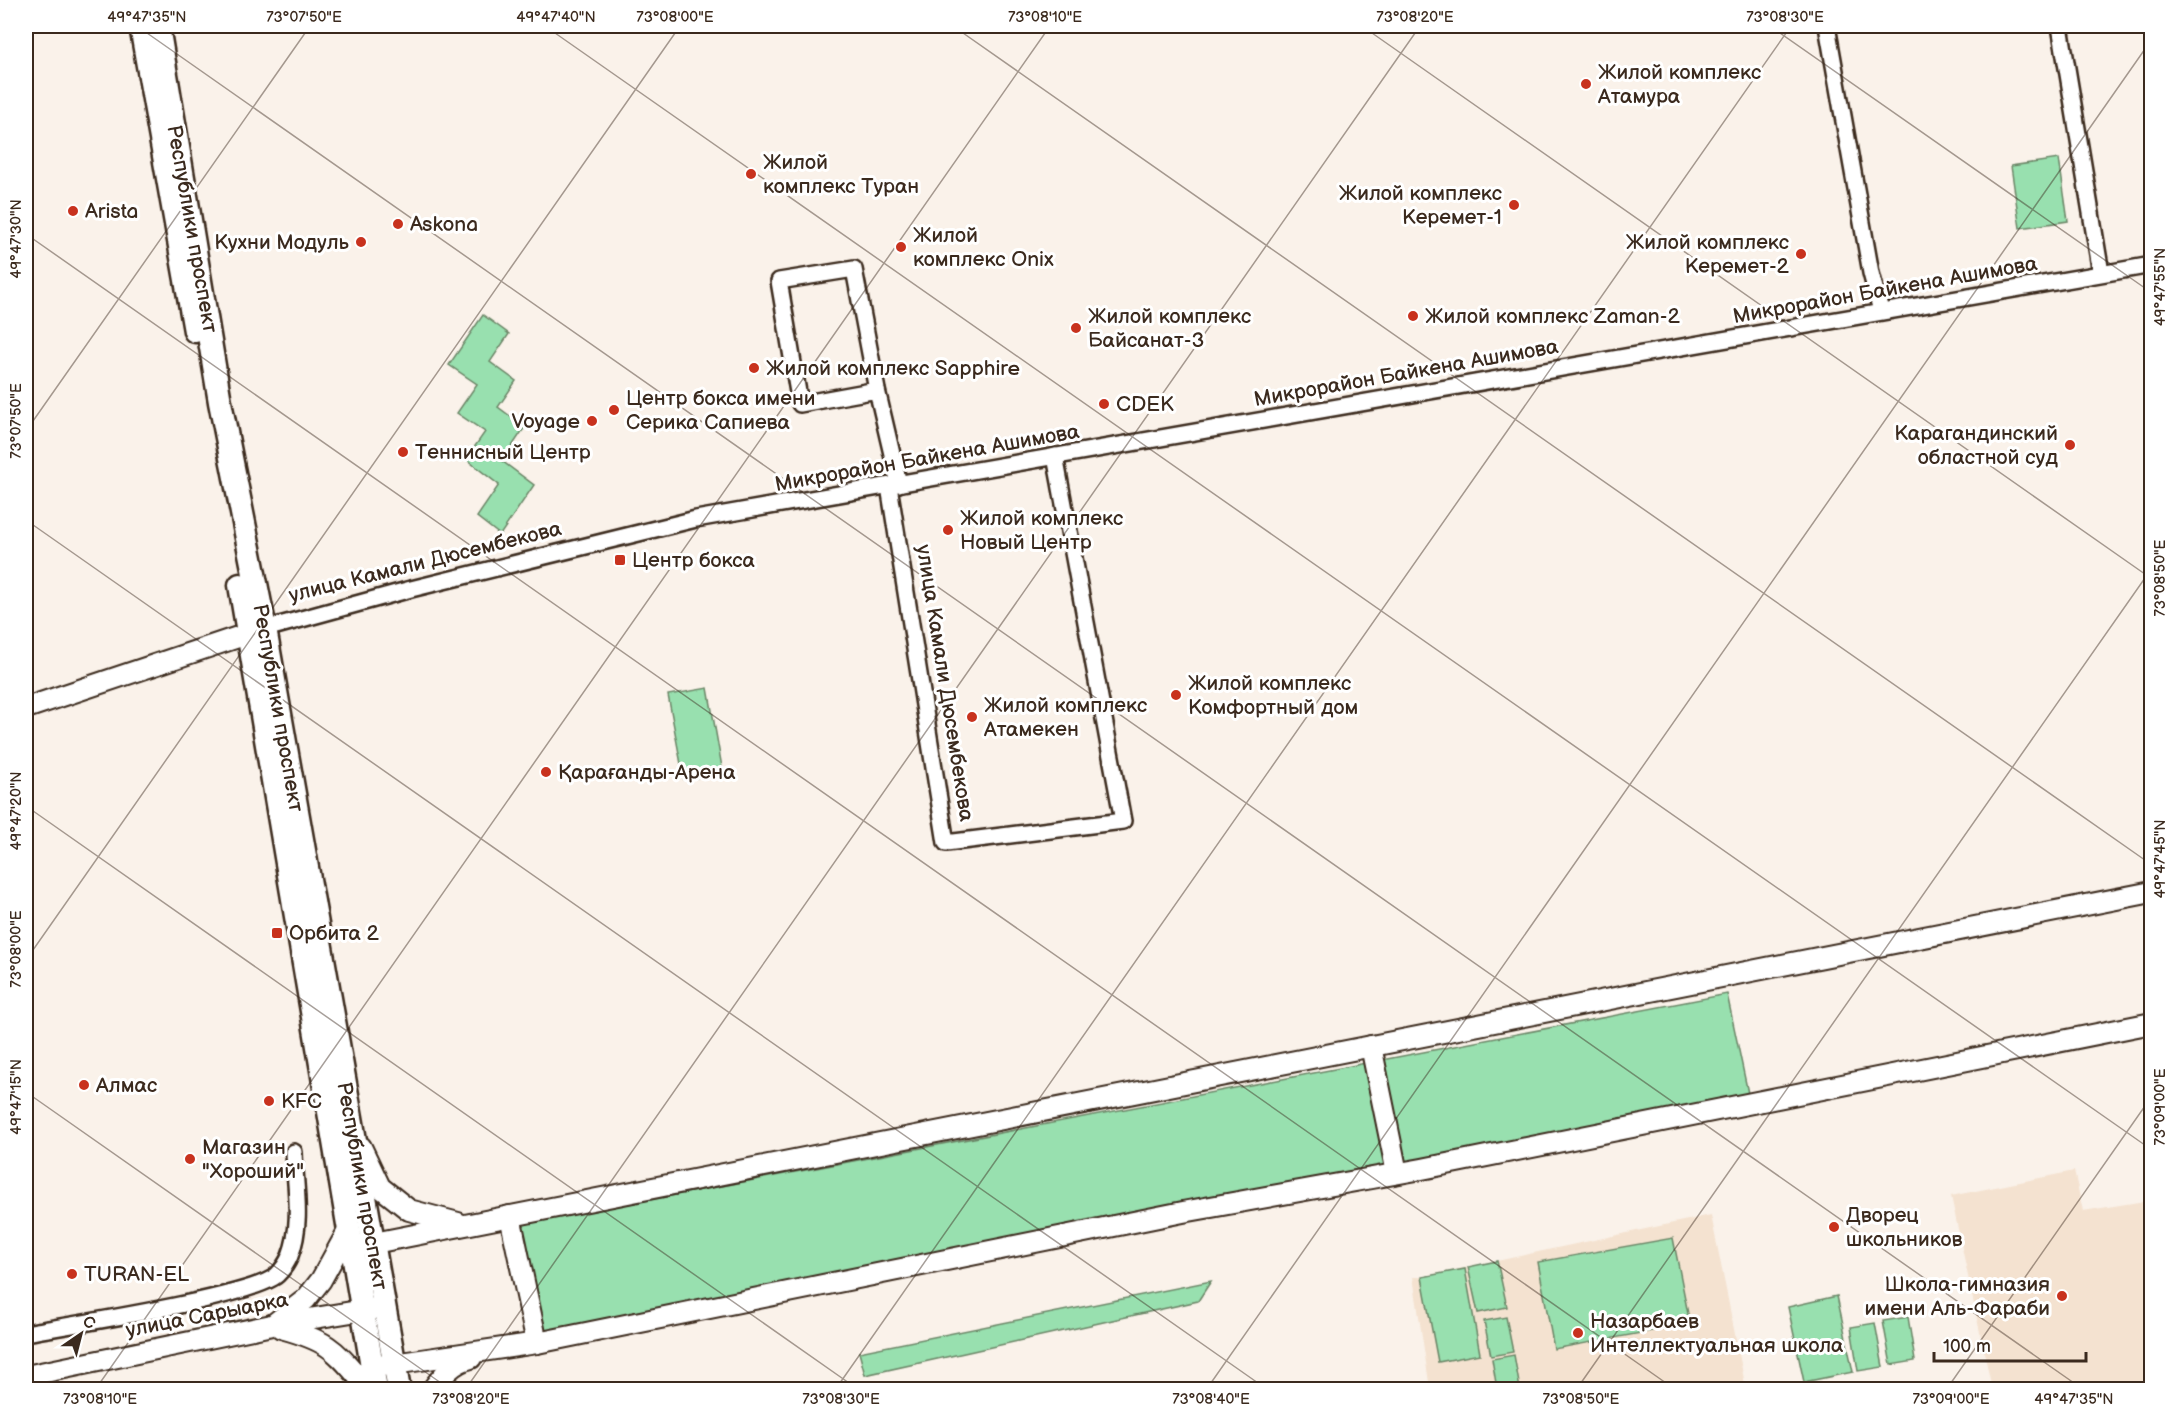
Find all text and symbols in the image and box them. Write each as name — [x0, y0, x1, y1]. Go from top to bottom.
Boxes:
text: 49°47'35"N — [107, 8, 187, 27]
text: 73°07'50"E — [266, 8, 342, 27]
text: 49°47'40"N — [516, 8, 596, 27]
text: 73°08'00"E — [636, 8, 714, 27]
text: 73°08'10"E — [1008, 8, 1082, 27]
text: 73°08'20"E — [1376, 8, 1454, 27]
text: 73°08'30"E — [1746, 8, 1824, 27]
place label: Жилой комплекс Атамура — [1597, 60, 1761, 109]
marker: Жилой комплекс Атамура — [1579, 77, 1593, 91]
street label: Республики проспект — [161, 123, 223, 335]
place label: Жилой комплекс Туран — [763, 150, 919, 199]
marker: Жилой комплекс Туран — [744, 167, 758, 181]
place label: Жилой комплекс Керемет-1 — [1339, 181, 1502, 230]
marker: Жилой комплекс Керемет-1 — [1507, 198, 1521, 212]
text: 49°47'30"N — [7, 199, 26, 279]
place label: Arista — [85, 199, 138, 224]
marker: Arista — [66, 204, 80, 218]
place label: Askona — [410, 212, 478, 237]
marker: Askona — [391, 217, 405, 231]
place label: Жилой комплекс Onix — [913, 223, 1054, 272]
place label: Кухни Модуль — [214, 230, 350, 255]
place label: Жилой комплекс Керемет-2 — [1626, 230, 1790, 279]
marker: Кухни Модуль — [354, 235, 368, 249]
marker: Жилой комплекс Onix — [894, 240, 908, 254]
marker: Жилой комплекс Керемет-2 — [1794, 247, 1808, 261]
text: 49°47'55"N — [2151, 248, 2170, 326]
street label: Микрорайон Байкена Ашимова — [1731, 251, 2040, 329]
place label: Жилой комплекс Байсанат-3 — [1088, 304, 1251, 353]
place label: Жилой комплекс Zaman-2 — [1425, 304, 1680, 329]
marker: Жилой комплекс Zaman-2 — [1406, 309, 1420, 323]
marker: Жилой комплекс Байсанат-3 — [1069, 321, 1083, 335]
street label: Микрорайон Байкена Ашимова — [1252, 334, 1561, 412]
place label: Жилой комплекс Sapphire — [766, 356, 1020, 381]
marker: Жилой комплекс Sapphire — [747, 361, 761, 375]
text: 73°07'50"E — [7, 383, 26, 459]
place label: Центр бокса имени Серика Сапиева — [626, 386, 815, 435]
place label: CDEK — [1116, 392, 1174, 417]
marker: CDEK — [1097, 397, 1111, 411]
marker: Центр бокса имени Серика Сапиева — [607, 403, 621, 417]
place label: Voyage — [512, 409, 580, 434]
marker: Voyage — [585, 414, 599, 428]
street label: Микрорайон Байкена Ашимова — [773, 419, 1082, 497]
place label: Карагандинский областной суд — [1894, 421, 2058, 470]
marker: Карагандинский областной суд — [2063, 438, 2077, 452]
place label: Теннисный Центр — [415, 440, 591, 465]
marker: Теннисный Центр — [396, 445, 410, 459]
place label: Жилой комплекс Новый Центр — [960, 506, 1123, 555]
street label: улица Камали Дюсембекова — [286, 516, 564, 608]
marker: Жилой комплекс Новый Центр — [941, 523, 955, 537]
text: 73°08'50"E — [2151, 539, 2170, 617]
street label: улица Камали Дюсембекова — [911, 543, 979, 824]
place label: Центр бокса — [632, 548, 756, 573]
marker: Центр бокса — [613, 553, 627, 567]
street label: Республики проспект — [247, 602, 309, 814]
place label: Жилой комплекс Комфортный дом — [1188, 671, 1358, 720]
marker: Жилой комплекс Комфортный дом — [1169, 688, 1183, 702]
place label: Жилой комплекс Атамекен — [983, 693, 1147, 742]
marker: Жилой комплекс Атамекен — [965, 710, 979, 724]
place label: Қарағанды-Арена — [558, 760, 736, 785]
marker: Қарағанды-Арена — [539, 765, 553, 779]
text: 49°47'20"N — [7, 771, 26, 851]
text: 49°47'45"N — [2151, 819, 2170, 899]
text: 73°08'00"E — [7, 910, 26, 988]
place label: Орбита 2 — [289, 921, 380, 946]
marker: Орбита 2 — [270, 926, 284, 940]
text: 49°47'15"N — [7, 1059, 26, 1135]
text: 73°09'00"E — [2151, 1068, 2170, 1146]
place label: Алмас — [95, 1073, 157, 1098]
marker: Алмас — [77, 1078, 91, 1092]
street label: Республики проспект — [331, 1080, 393, 1292]
place label: KFC — [281, 1089, 322, 1114]
marker: KFC — [262, 1094, 276, 1108]
place label: Магазин "Хороший" — [202, 1135, 304, 1184]
marker: Магазин "Хороший" — [183, 1152, 197, 1166]
place label: Дворец школьников — [1846, 1203, 1962, 1252]
marker: Дворец школьников — [1827, 1220, 1841, 1234]
place label: TURAN-EL — [84, 1262, 189, 1287]
marker: TURAN-EL — [65, 1267, 79, 1281]
place label: Школа-гимназия имени Аль-Фараби — [1865, 1272, 2050, 1321]
street label: улица Сарыарка — [124, 1287, 291, 1343]
marker: Школа-гимназия имени Аль-Фараби — [2055, 1289, 2069, 1303]
north arrow — [51, 1304, 111, 1364]
place label: Назарбаев Интеллектуальная школа — [1590, 1309, 1844, 1358]
text: С — [79, 1312, 99, 1334]
scale bar — [1934, 1325, 2086, 1363]
marker: Назарбаев Интеллектуальная школа — [1571, 1326, 1585, 1340]
text: 100 m — [1943, 1336, 1991, 1357]
text: 73°08'10"E — [63, 1390, 137, 1409]
text: 73°08'20"E — [432, 1390, 510, 1409]
text: 73°08'30"E — [802, 1390, 880, 1409]
text: 73°08'40"E — [1172, 1390, 1250, 1409]
text: 73°08'50"E — [1542, 1390, 1620, 1409]
text: 73°09'00"E — [1912, 1390, 1990, 1409]
text: 49°47'35"N — [2034, 1390, 2114, 1409]

